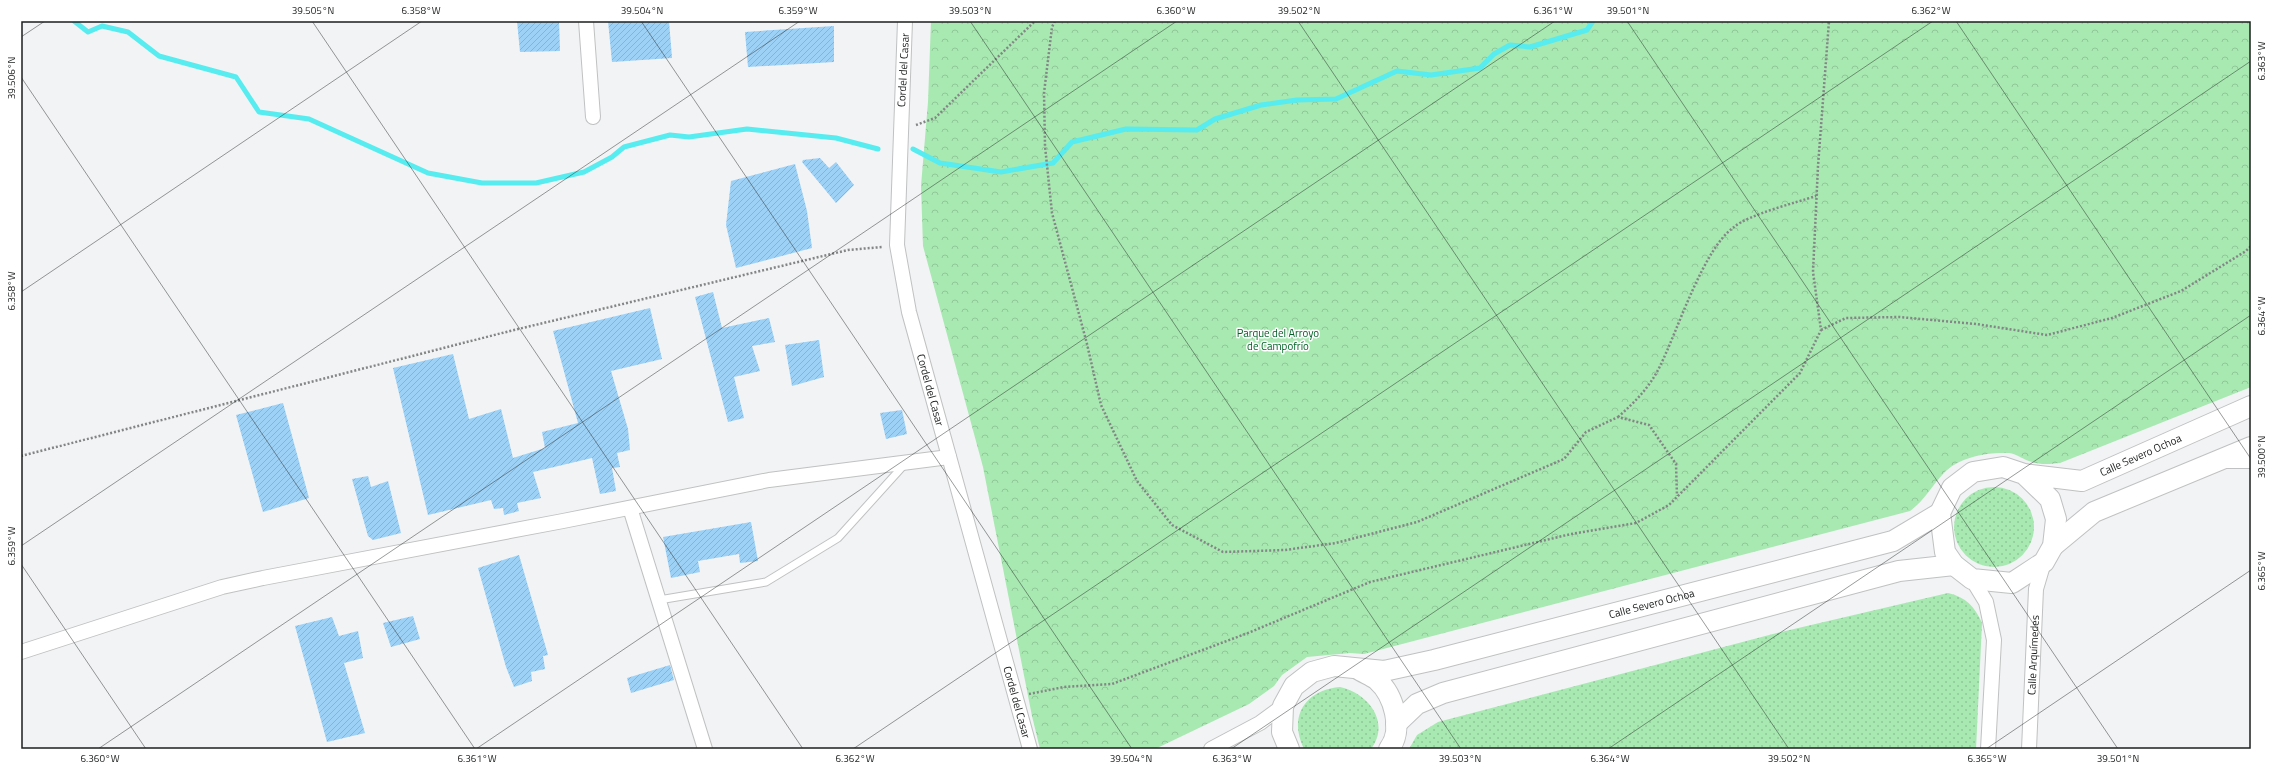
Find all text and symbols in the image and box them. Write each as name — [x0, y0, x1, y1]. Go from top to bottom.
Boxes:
text: 39.505°N — [292, 3, 334, 18]
text: 6.358°W — [401, 3, 441, 18]
text: 39.504°N — [621, 3, 663, 18]
text: 6.359°W — [778, 3, 818, 18]
text: 39.503°N — [949, 3, 991, 18]
text: 6.360°W — [1156, 3, 1196, 18]
text: 39.502°N — [1278, 3, 1320, 18]
text: 6.361°W — [1533, 3, 1573, 18]
text: 39.501°N — [1607, 3, 1649, 18]
text: 6.362°W — [1911, 3, 1951, 18]
street label: Cordel del Casar — [893, 32, 913, 107]
text: 6.363°W — [2254, 41, 2269, 81]
text: 39.506°N — [4, 57, 19, 99]
text: 6.358°W — [4, 271, 19, 311]
text: 6.364°W — [2254, 296, 2269, 336]
park label: Parque del Arroyo de Campofrío — [1237, 325, 1319, 354]
street label: Cordel del Casar — [913, 352, 948, 428]
street label: Calle Severo Ochoa — [2097, 430, 2184, 480]
text: 39.500°N — [2254, 436, 2269, 478]
text: 6.359°W — [4, 526, 19, 566]
text: 6.365°W — [2254, 551, 2269, 591]
street label: Calle Severo Ochoa — [1607, 585, 1697, 622]
street label: Calle Arquímedes — [2023, 615, 2043, 695]
street label: Cordel del Casar — [999, 664, 1035, 740]
text: 6.360°W — [80, 751, 120, 766]
text: 6.361°W — [457, 751, 497, 766]
text: 6.362°W — [835, 751, 875, 766]
text: 39.504°N — [1110, 751, 1152, 766]
text: 6.363°W — [1212, 751, 1252, 766]
text: 39.503°N — [1439, 751, 1481, 766]
text: 6.364°W — [1590, 751, 1630, 766]
text: 39.502°N — [1768, 751, 1810, 766]
text: 6.365°W — [1967, 751, 2007, 766]
text: 39.501°N — [2097, 751, 2139, 766]

